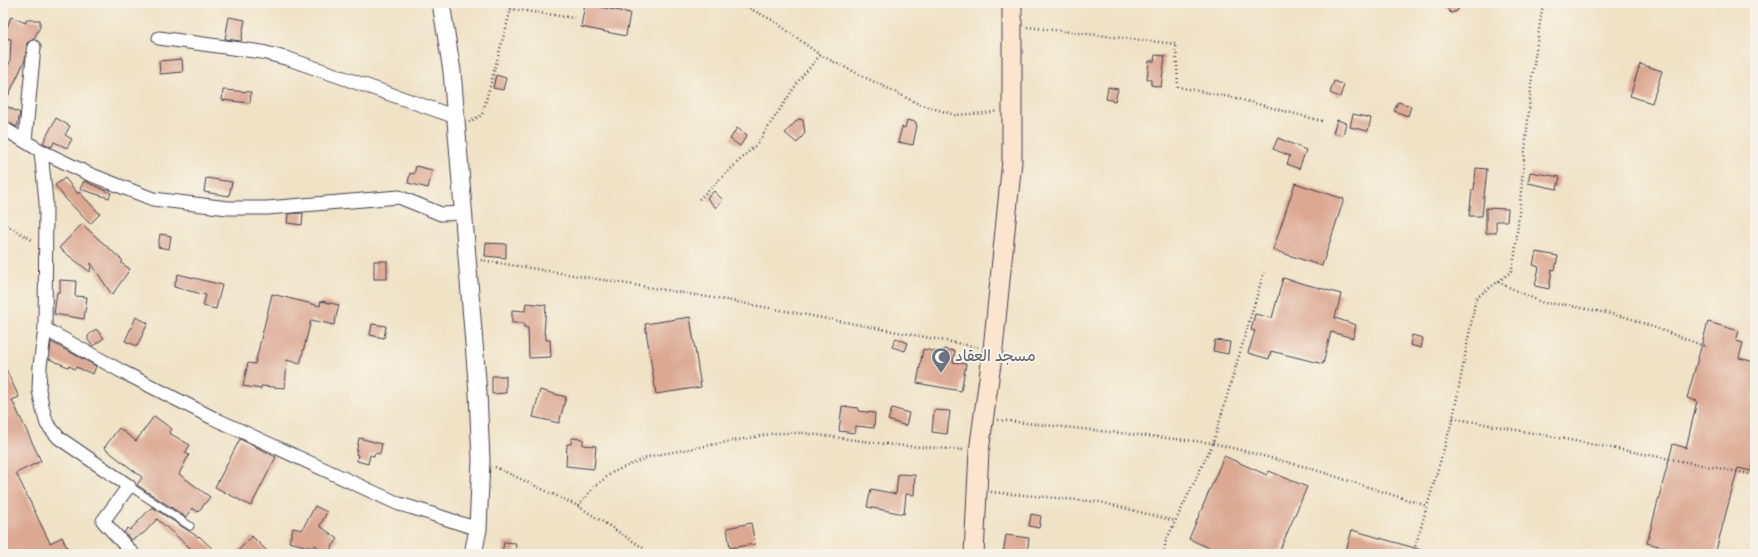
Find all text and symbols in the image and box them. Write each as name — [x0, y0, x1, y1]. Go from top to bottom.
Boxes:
mosque icon: مسجد العقاد — [930, 346, 952, 374]
place label: مسجد العقاد — [955, 346, 1036, 369]

